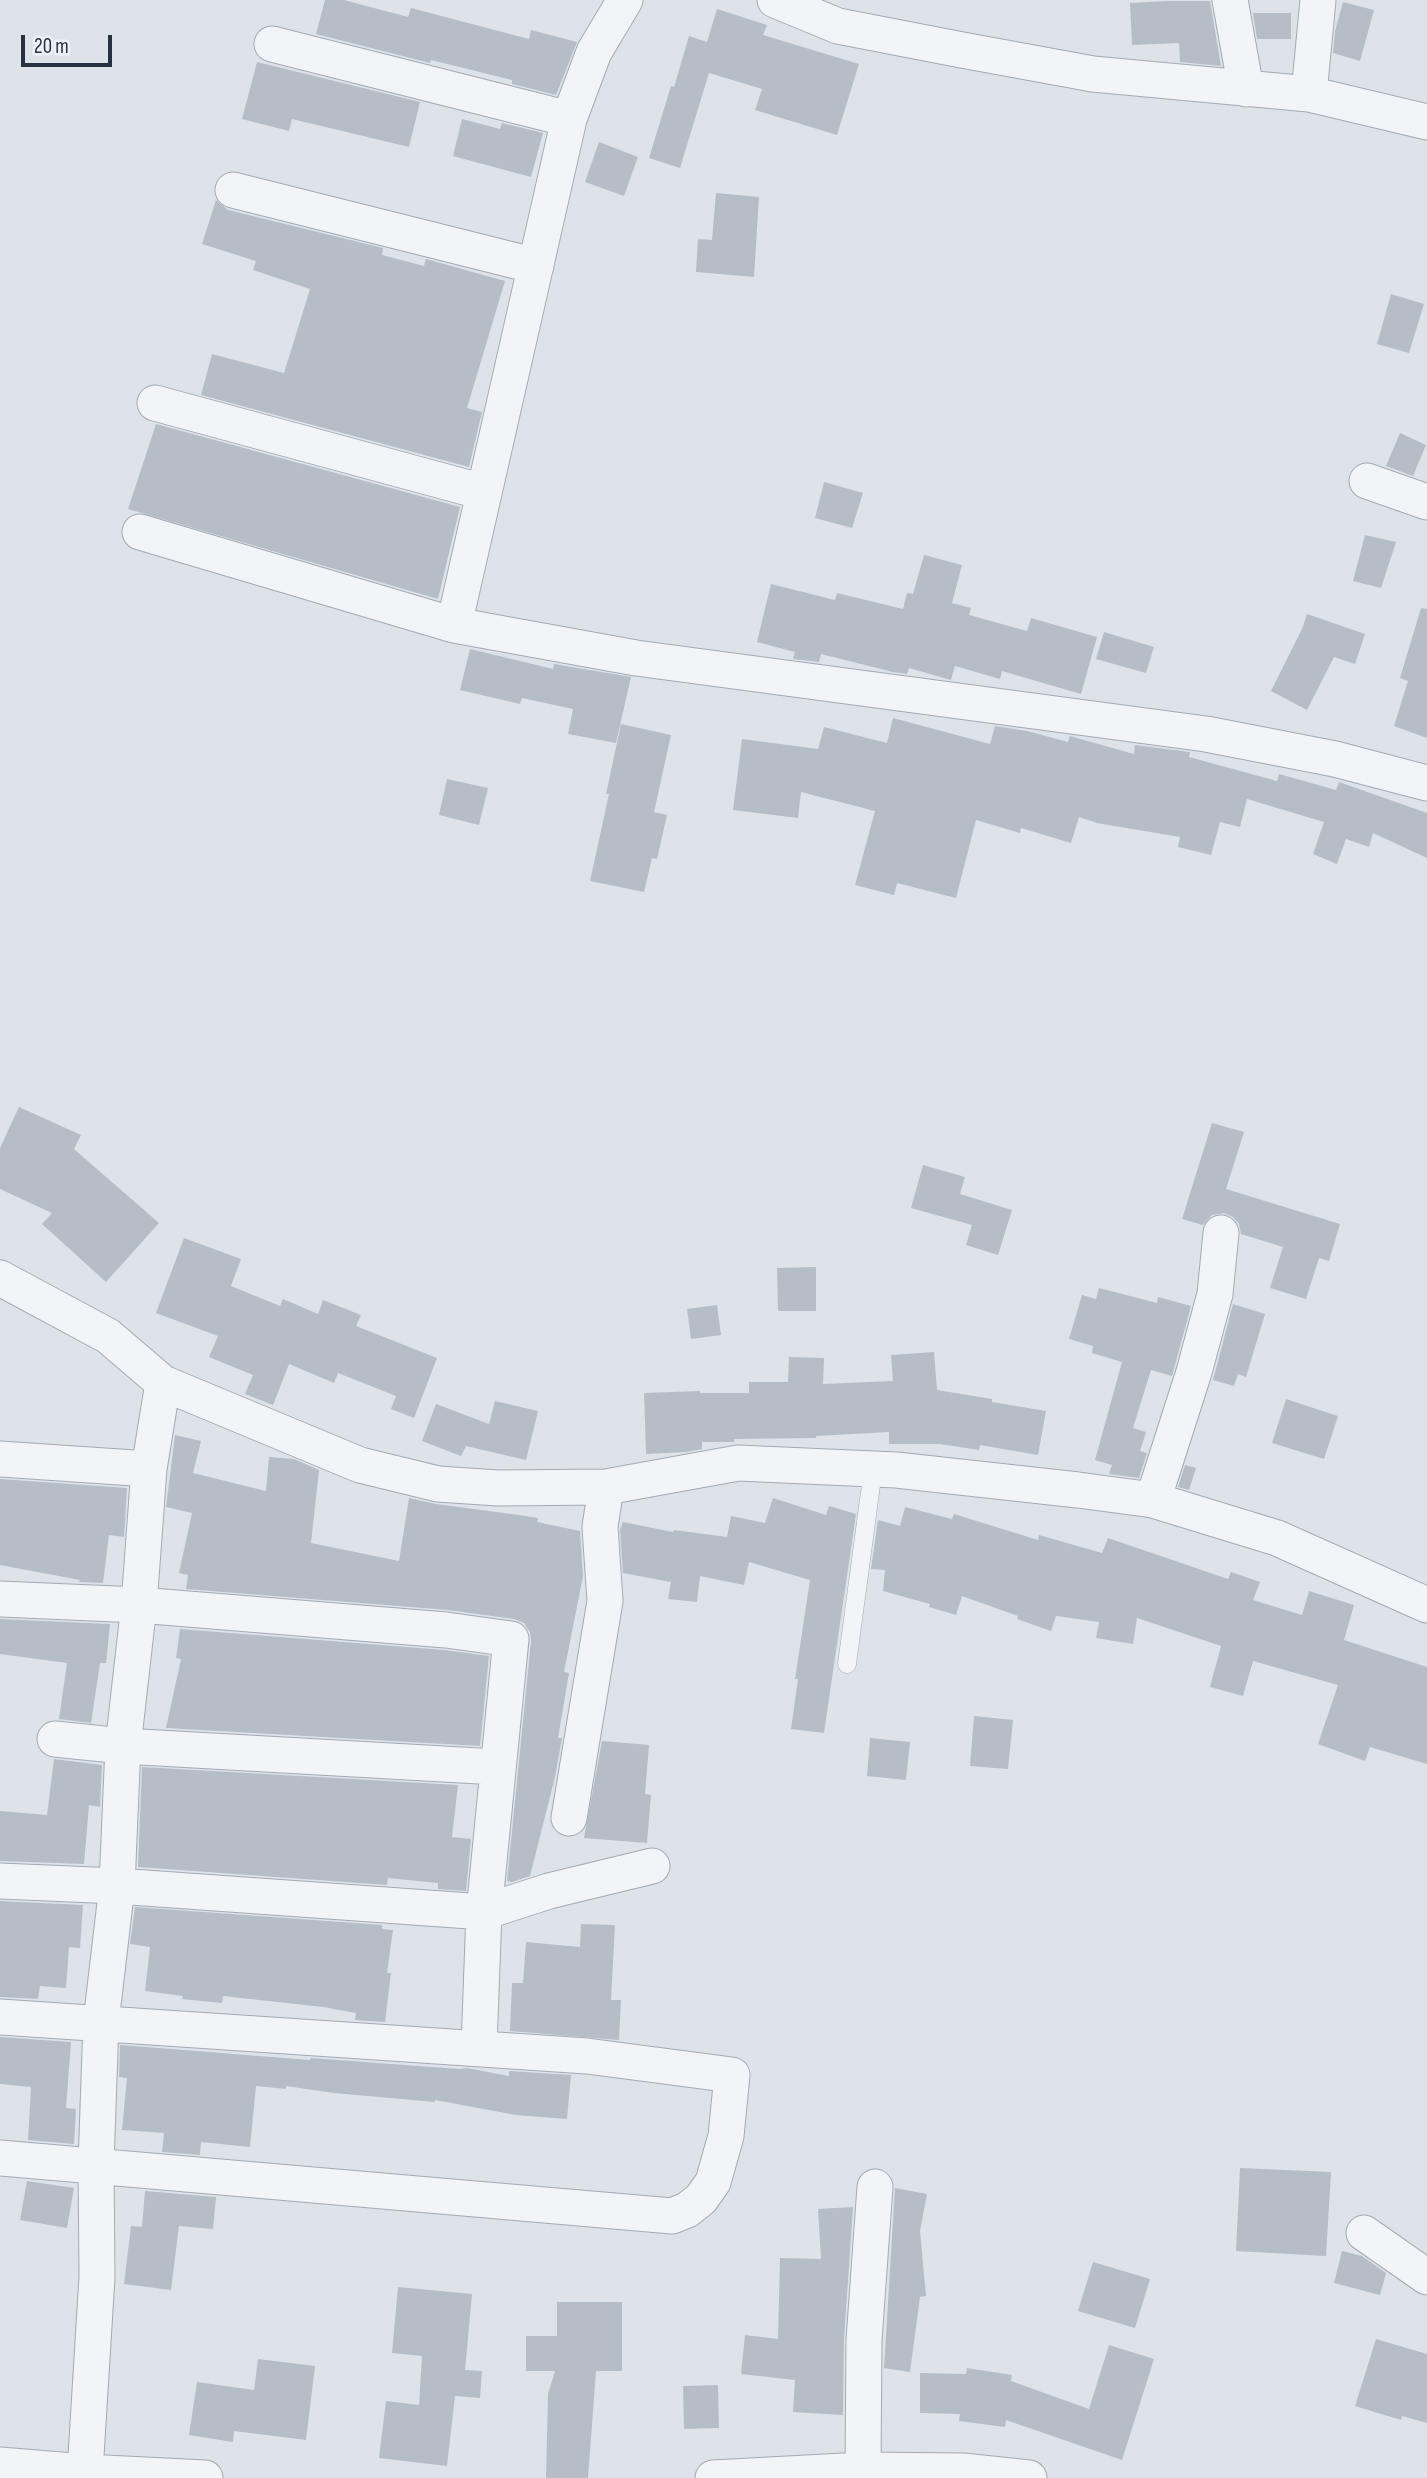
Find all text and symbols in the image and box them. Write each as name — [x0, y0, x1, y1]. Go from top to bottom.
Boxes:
scale bar — [24, 21, 116, 65]
text: 20 m — [34, 34, 69, 59]

